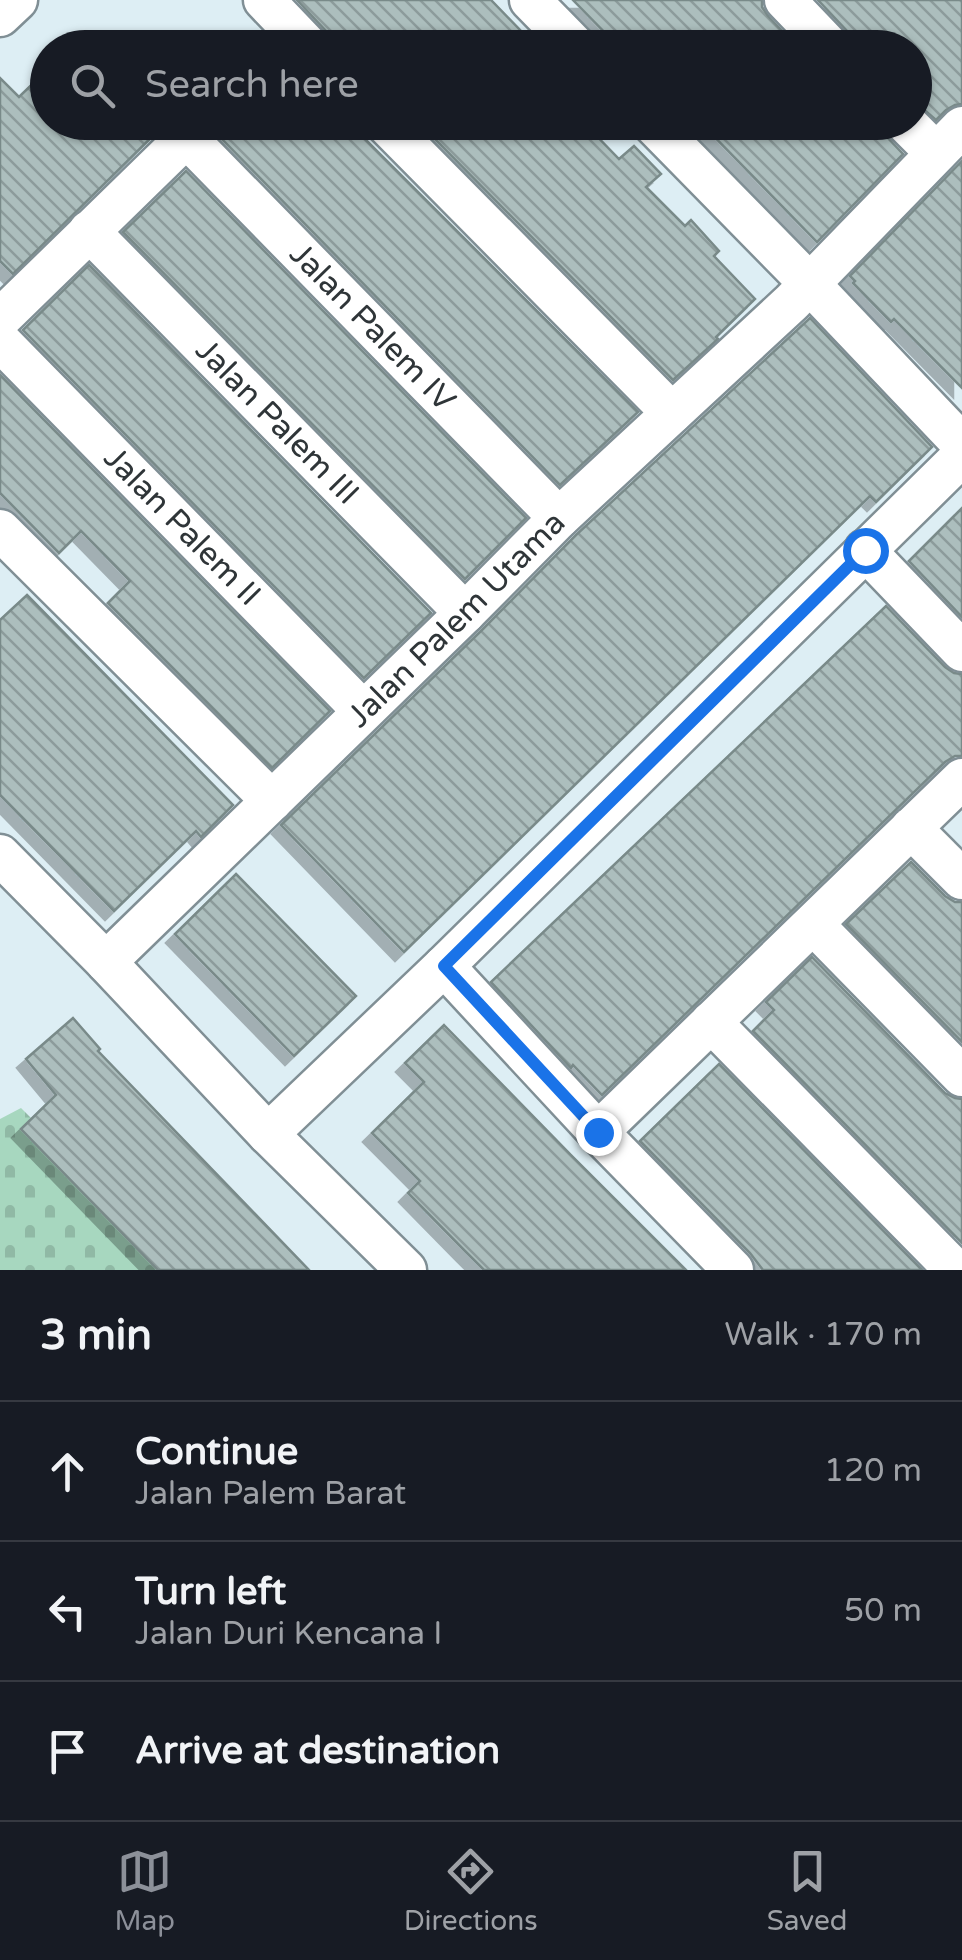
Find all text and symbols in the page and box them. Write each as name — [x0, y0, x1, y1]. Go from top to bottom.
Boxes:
search box — [30, 30, 932, 140]
icon: search — [65, 58, 120, 113]
text: Search here — [145, 62, 359, 108]
street label: Jalan Palem IV — [282, 235, 463, 419]
street label: Jalan Palem III — [188, 332, 366, 512]
street label: Jalan Palem II — [96, 439, 268, 614]
street label: Jalan Palem Utama — [340, 504, 573, 735]
route start — [843, 528, 889, 574]
route end — [576, 1110, 622, 1156]
text: 3 min — [40, 1310, 152, 1361]
text: Walk · 170 m — [725, 1316, 922, 1354]
text: Continue — [135, 1429, 298, 1475]
icon: ahead — [40, 1444, 95, 1499]
text: 120 m — [824, 1452, 922, 1490]
text: Jalan Palem Barat — [135, 1475, 406, 1513]
text: Turn left — [135, 1569, 286, 1615]
icon: left — [40, 1584, 95, 1639]
text: 50 m — [844, 1592, 922, 1630]
text: Jalan Duri Kencana I — [135, 1615, 442, 1653]
icon: arrive — [40, 1724, 95, 1779]
text: Arrive at destination — [135, 1728, 500, 1774]
tab: Map — [114, 1844, 175, 1938]
tab: Directions — [404, 1844, 538, 1938]
tab: Saved — [767, 1844, 848, 1938]

